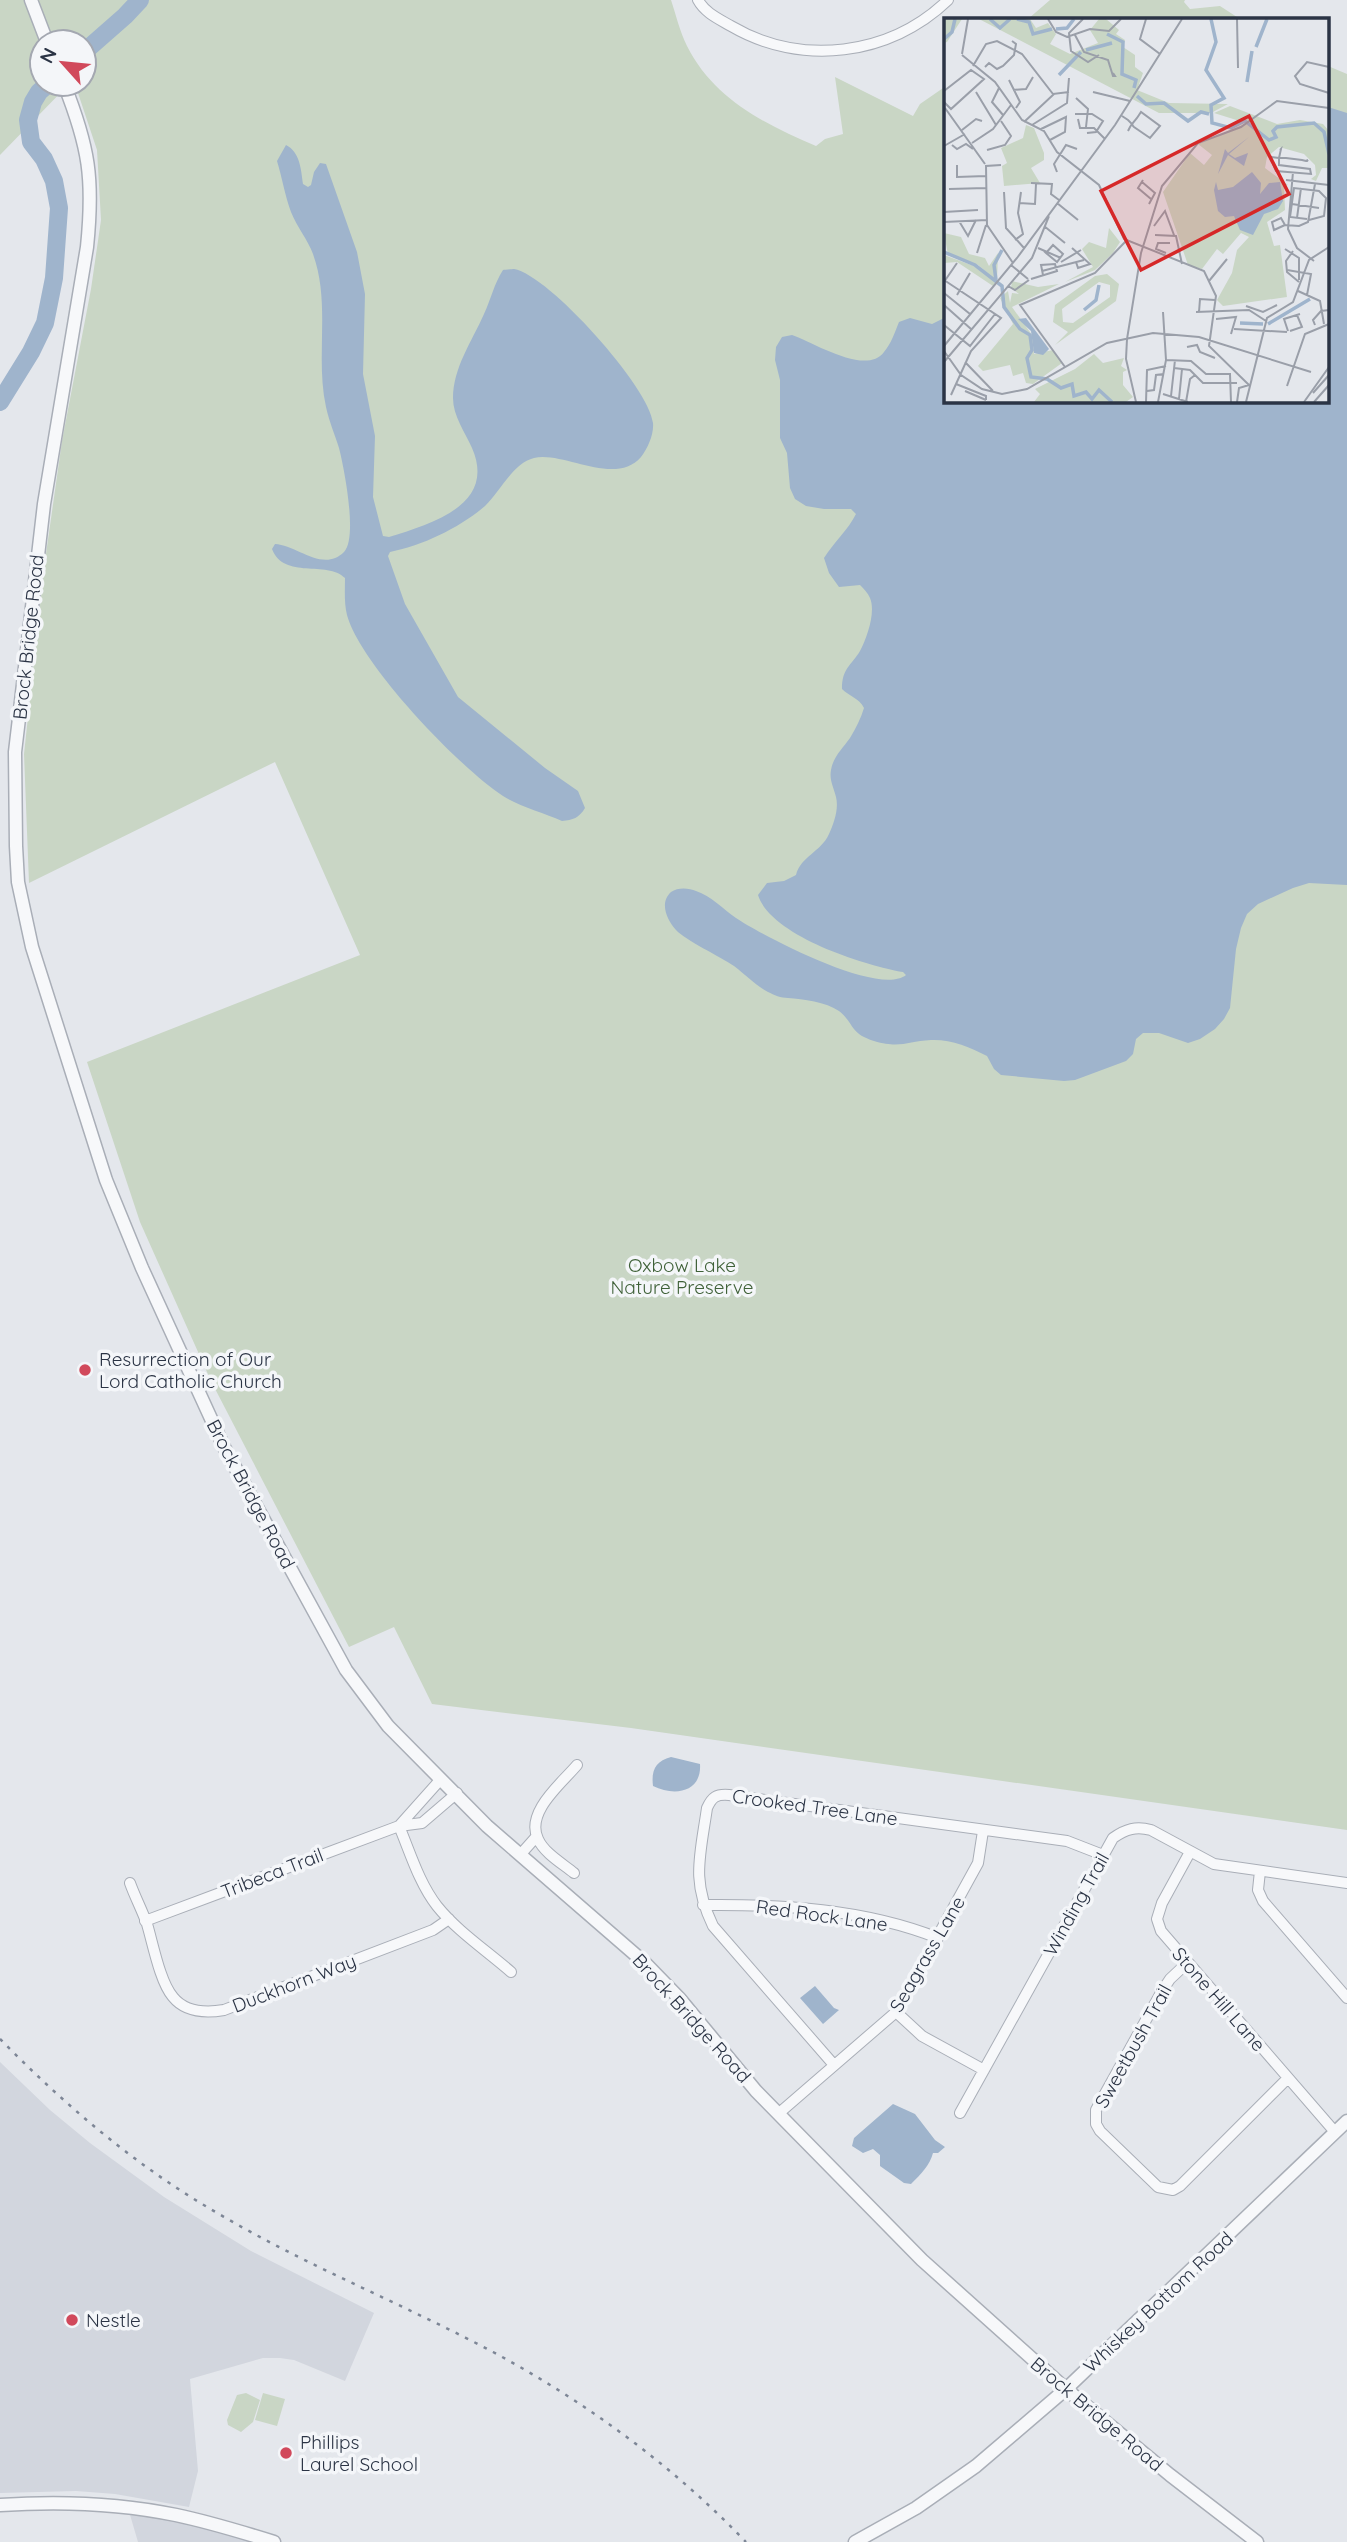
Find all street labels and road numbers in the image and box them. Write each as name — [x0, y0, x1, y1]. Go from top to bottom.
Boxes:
street label: Brock Bridge Road — [7, 553, 49, 721]
street label: Brock Bridge Road — [201, 1415, 301, 1573]
street label: Crooked Tree Lane — [731, 1784, 899, 1830]
street label: Tribeca Trail — [217, 1842, 327, 1904]
street label: Winding Trail — [1038, 1848, 1114, 1960]
street label: Seagrass Lane — [884, 1892, 970, 2016]
street label: Red Rock Lane — [755, 1894, 889, 1936]
street label: Stone Hill Lane — [1167, 1942, 1271, 2056]
street label: Duckhorn Way — [229, 1948, 359, 2018]
street label: Brock Bridge Road — [628, 1948, 756, 2088]
street label: Sweetbush Trail — [1089, 1980, 1177, 2112]
street label: Whiskey Bottom Road — [1078, 2226, 1238, 2378]
street label: Brock Bridge Road — [1026, 2352, 1168, 2476]

